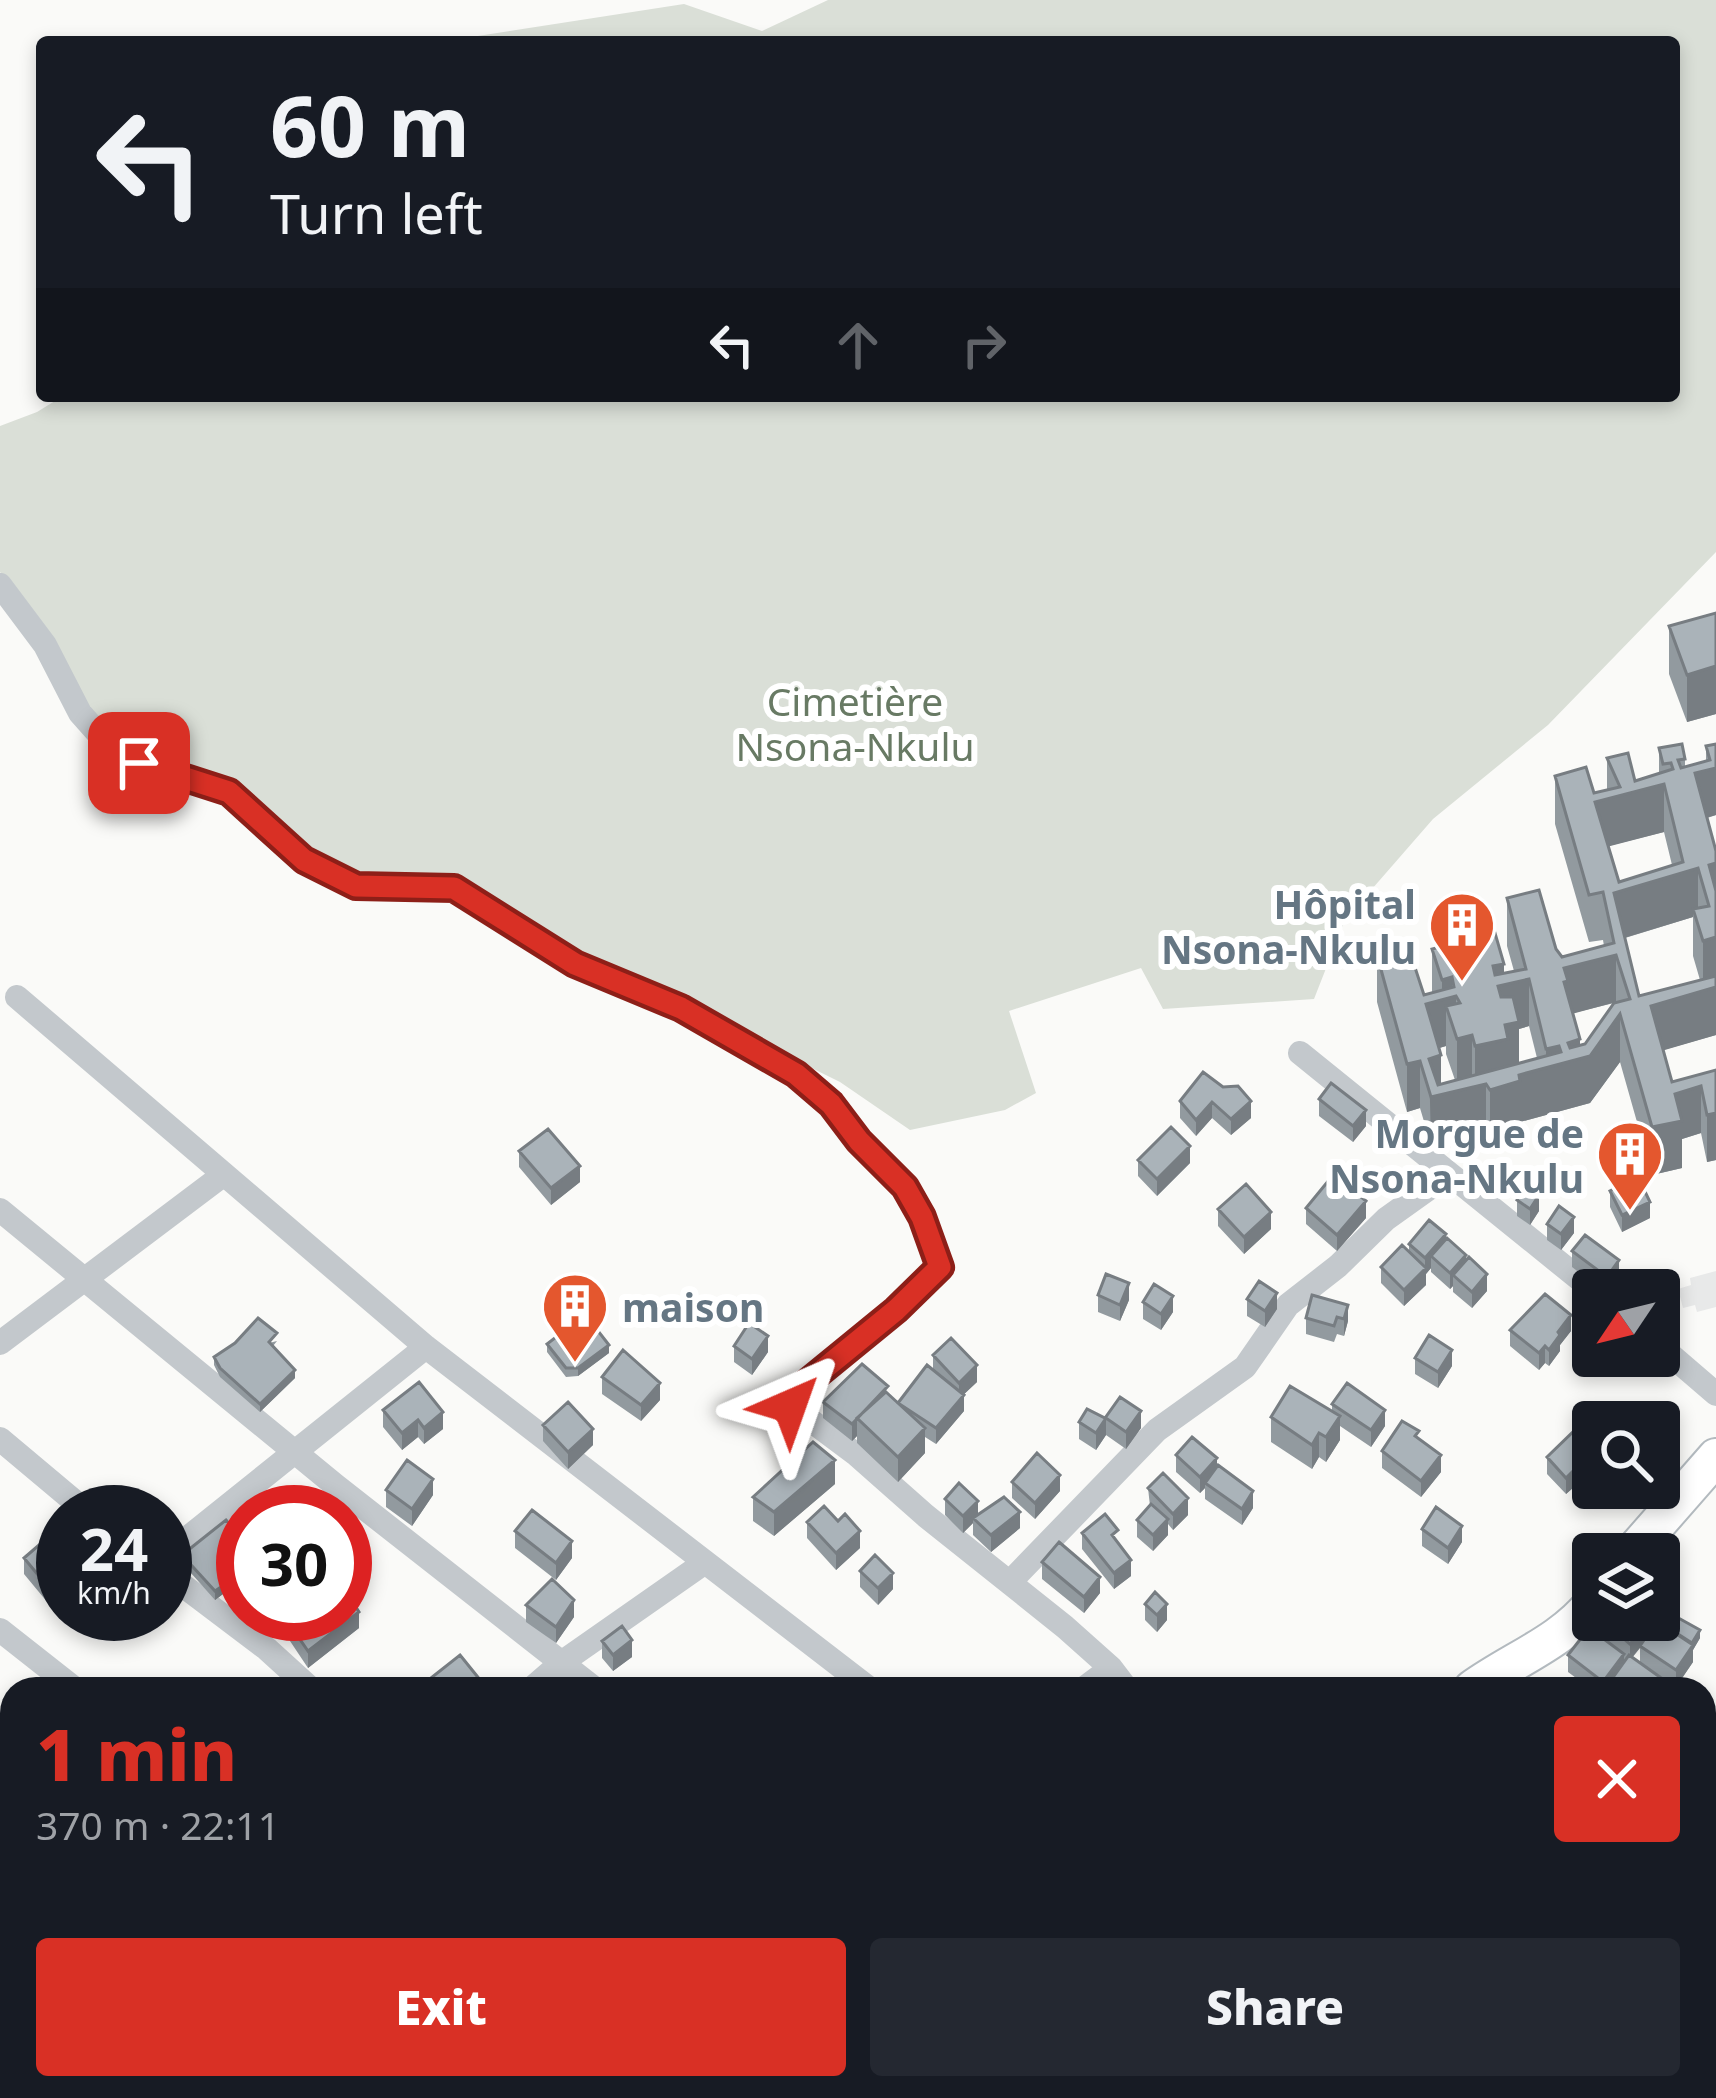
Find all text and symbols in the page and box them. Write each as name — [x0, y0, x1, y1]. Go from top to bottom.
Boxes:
text: 60 m — [270, 67, 470, 182]
icon: left — [72, 84, 228, 240]
text: Turn left — [270, 176, 483, 250]
icon: left — [699, 312, 765, 378]
icon: ahead — [825, 312, 891, 378]
icon: right — [951, 312, 1017, 378]
park label: Cimetière Nsona-Nkulu — [735, 674, 975, 772]
pin — [88, 712, 190, 814]
icon: arrive — [106, 730, 172, 796]
place label: Hôpital Nsona-Nkulu — [1161, 877, 1416, 975]
building icon: Hôpital Nsona-Nkulu — [1427, 890, 1497, 984]
place label: Morgue de Nsona-Nkulu — [1329, 1106, 1584, 1204]
building icon: Morgue de Nsona-Nkulu — [1595, 1119, 1665, 1213]
north arrow — [1572, 1269, 1680, 1377]
map controls — [1572, 1269, 1680, 1641]
building icon: maison — [540, 1271, 610, 1365]
place label: maison — [622, 1280, 764, 1333]
position arrow — [727, 1343, 853, 1469]
button: search — [1572, 1401, 1680, 1509]
speed limit sign: 30 — [216, 1485, 372, 1641]
text: 24 — [80, 1507, 148, 1589]
button: layers — [1572, 1533, 1680, 1641]
text: km/h — [77, 1572, 151, 1613]
text: 1 min — [36, 1704, 237, 1802]
button: close — [1554, 1716, 1680, 1842]
text: 370 m · 22:11 — [36, 1798, 280, 1851]
button: Exit — [36, 1938, 846, 2076]
button: Share — [870, 1938, 1680, 2076]

